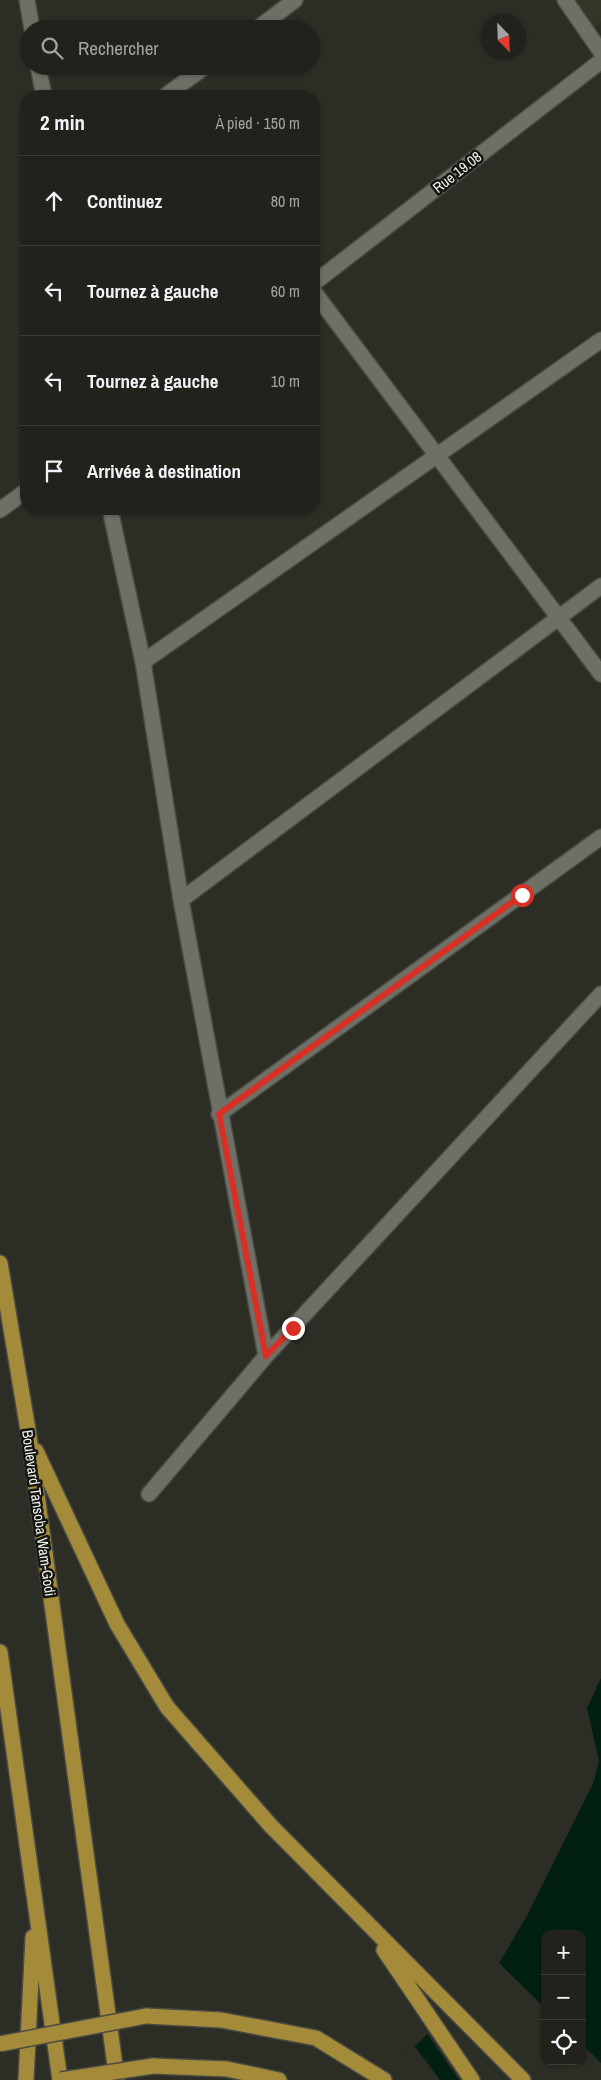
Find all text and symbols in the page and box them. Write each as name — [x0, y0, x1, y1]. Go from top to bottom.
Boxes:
north arrow — [481, 15, 526, 60]
search box — [20, 20, 320, 75]
icon: search — [38, 34, 66, 62]
text: Rechercher — [78, 35, 159, 61]
text: 2 min — [40, 108, 85, 137]
text: À pied · 150 m — [215, 112, 300, 134]
street label: Rue 19.08 — [428, 146, 486, 198]
icon: ahead — [40, 187, 68, 215]
text: Continuez — [87, 188, 162, 214]
text: 80 m — [271, 190, 300, 212]
icon: left — [40, 277, 68, 305]
text: Tournez à gauche — [87, 278, 218, 304]
text: 60 m — [271, 280, 300, 302]
icon: left — [40, 367, 68, 395]
text: Tournez à gauche — [87, 368, 218, 394]
text: 10 m — [271, 370, 300, 392]
icon: arrive — [40, 457, 68, 485]
text: Arrivée à destination — [87, 458, 241, 484]
route start — [511, 884, 534, 907]
route end — [282, 1317, 305, 1340]
street label: Boulevard Tansoba Wam-Godi — [17, 1428, 61, 1598]
map controls — [541, 1930, 586, 2065]
button: + — [541, 1930, 586, 1975]
button: − — [541, 1975, 586, 2020]
button: locate — [541, 2020, 586, 2065]

